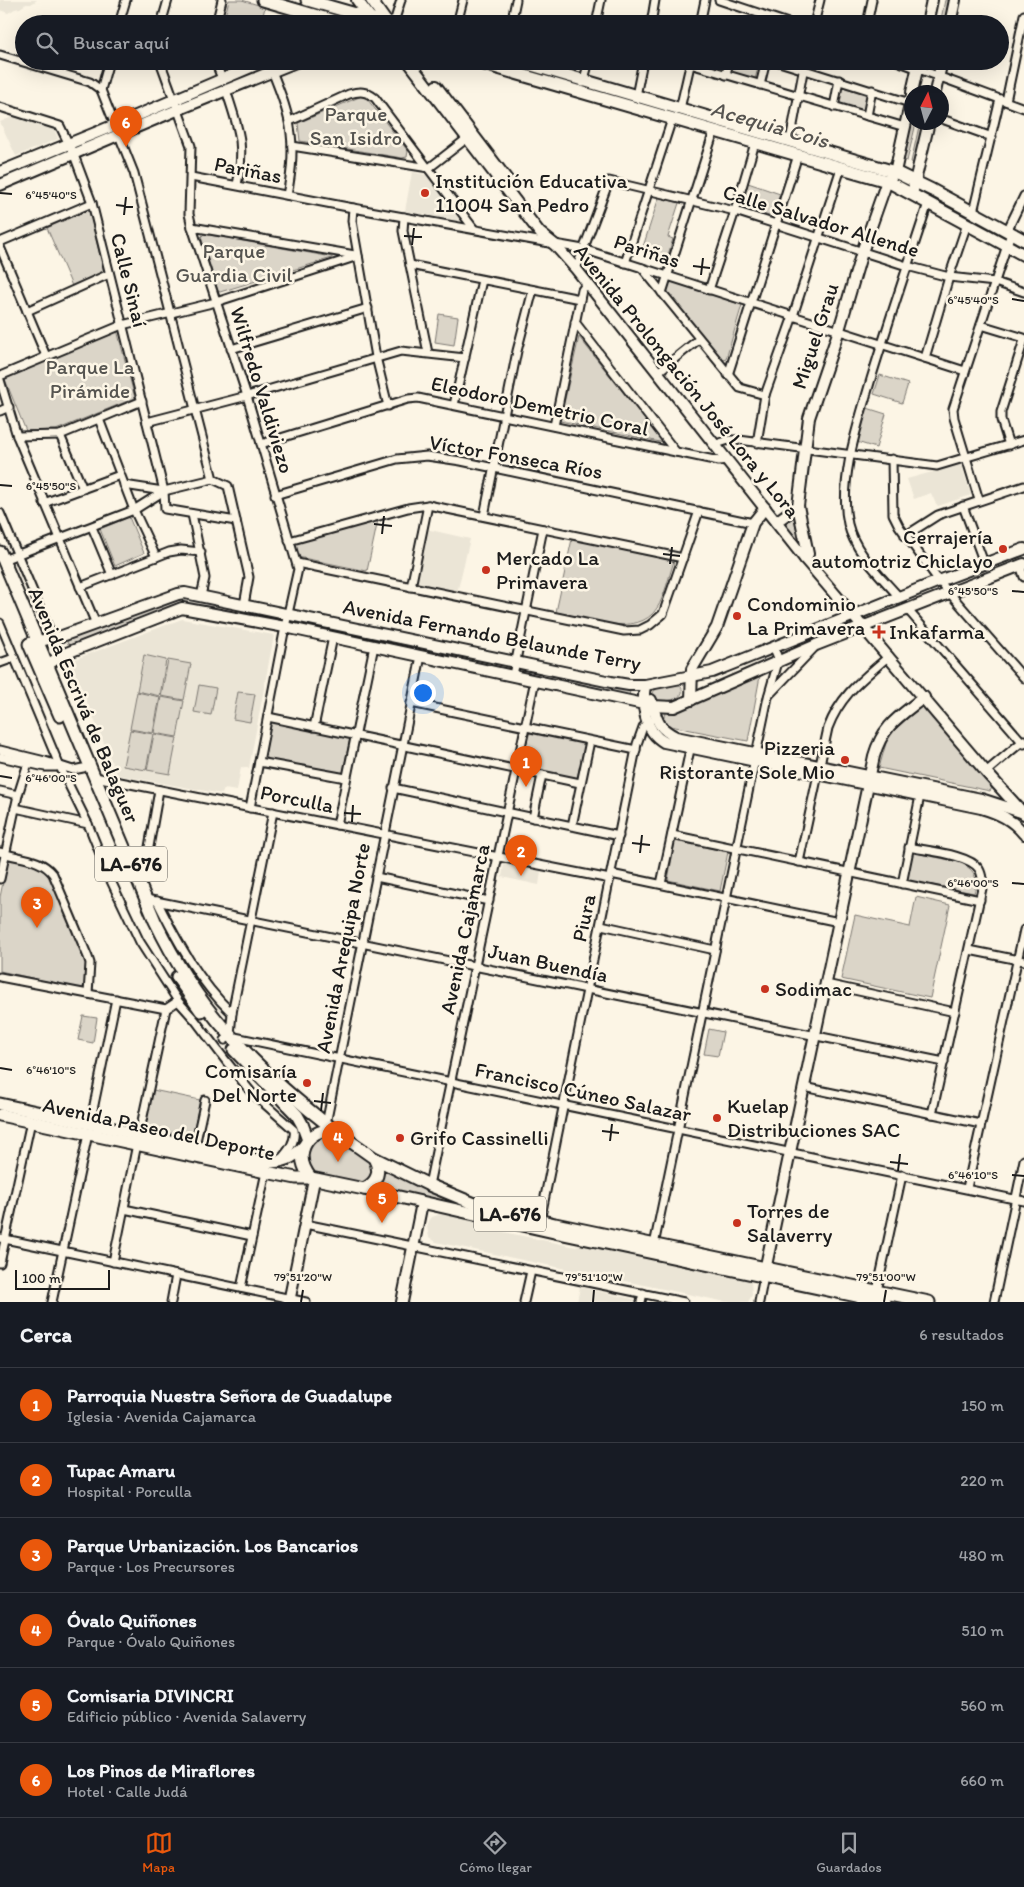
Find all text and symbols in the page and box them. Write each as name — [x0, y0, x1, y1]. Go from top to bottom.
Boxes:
search box — [15, 15, 1009, 70]
icon: search — [33, 29, 61, 57]
text: Buscar aquí — [73, 31, 169, 54]
north arrow — [904, 85, 949, 130]
water label: Acequia Cois — [708, 95, 833, 154]
park label: Parque San Isidro — [310, 101, 402, 150]
pin: 6 — [110, 106, 142, 147]
street label: Pariñas — [212, 151, 284, 188]
place label: Institución Educativa 11004 San Pedro — [435, 168, 627, 217]
street label: Calle Salvador Allende — [720, 179, 922, 262]
marker: Institución Educativa 11004 San Pedro — [419, 187, 431, 199]
text: 6°45'40"S — [25, 188, 77, 202]
street label: Pariñas — [611, 228, 683, 273]
street label: Calle Sinaí — [106, 230, 153, 330]
park label: Parque Guardia Civil — [176, 238, 292, 287]
street label: Avenida Prolongación José Lora y Lora — [569, 239, 806, 523]
street label: Miguel Grau — [786, 280, 843, 392]
text: 6°45'40"S — [947, 293, 999, 307]
street label: Wilfredo Valdiviezo — [225, 303, 300, 476]
park label: Parque La Pirámide — [45, 354, 135, 403]
street label: Eleodoro Demetrio Coral — [429, 370, 651, 441]
street label: Víctor Fonseca Ríos — [427, 429, 605, 484]
text: 6°45'50"S — [26, 479, 76, 493]
place label: Cerrajería automotriz Chiclayo — [811, 524, 993, 573]
marker: Cerrajería automotriz Chiclayo — [997, 543, 1009, 555]
place label: Mercado La Primavera — [496, 545, 599, 594]
marker: Mercado La Primavera — [480, 564, 492, 576]
street label: Avenida Escrivá de Balaguer — [23, 583, 146, 826]
text: 6°45'50"S — [948, 584, 998, 598]
place label: Condominio La Primavera — [747, 591, 865, 640]
street label: Avenida Fernando Belaunde Terry — [341, 593, 643, 676]
marker: Condominio La Primavera — [731, 610, 743, 622]
place label: Inkafarma — [889, 619, 985, 644]
marker: Inkafarma — [873, 626, 885, 638]
your location — [410, 680, 436, 706]
place label: Pizzeria Ristorante Sole Mio — [659, 735, 835, 784]
pin: 1 — [510, 746, 542, 787]
marker: Pizzeria Ristorante Sole Mio — [839, 754, 851, 766]
text: 6°46'00"S — [25, 771, 77, 785]
street label: Porculla — [258, 779, 336, 818]
pin: 2 — [505, 835, 537, 876]
street label: Avenida Arequipa Norte — [310, 841, 375, 1055]
street label: Avenida Cajamarca — [434, 841, 495, 1016]
road number: LA-676 — [95, 846, 167, 882]
text: 6°46'00"S — [947, 876, 999, 890]
pin: 3 — [21, 887, 53, 928]
street label: Piura — [566, 892, 601, 944]
street label: Juan Buendía — [486, 938, 610, 987]
place label: Sodimac — [775, 976, 852, 1001]
marker: Sodimac — [759, 983, 771, 995]
street label: Francisco Cúneo Salazar — [473, 1056, 694, 1127]
place label: Comisaría Del Norte — [205, 1058, 297, 1107]
text: 6°46'10"S — [26, 1063, 76, 1077]
marker: Comisaría Del Norte — [301, 1077, 313, 1089]
street label: Avenida Paseo del Deporte — [41, 1092, 278, 1165]
place label: Kuelap Distribuciones SAC — [727, 1093, 900, 1142]
marker: Kuelap Distribuciones SAC — [711, 1112, 723, 1124]
pin: 4 — [322, 1121, 354, 1162]
place label: Grifo Cassinelli — [410, 1125, 548, 1150]
marker: Grifo Cassinelli — [394, 1132, 406, 1144]
text: 6°46'10"S — [948, 1168, 998, 1182]
pin: 5 — [366, 1182, 398, 1223]
road number: LA-676 — [474, 1196, 546, 1232]
place label: Torres de Salaverry — [747, 1198, 833, 1247]
marker: Torres de Salaverry — [731, 1217, 743, 1229]
scale bar — [15, 1267, 110, 1290]
text: 100 m — [22, 1270, 61, 1287]
text: 79°51'20"W — [274, 1270, 332, 1284]
text: 79°51'10"W — [565, 1270, 623, 1284]
text: 79°51'00"W — [856, 1270, 916, 1284]
text: Cerca — [20, 1322, 72, 1347]
text: 6 resultados — [919, 1325, 1004, 1344]
text: Parroquia Nuestra Señora de Guadalupe — [67, 1384, 392, 1407]
text: 1 — [32, 1396, 40, 1415]
text: 150 m — [961, 1396, 1004, 1415]
text: Iglesia · Avenida Cajamarca — [67, 1407, 256, 1426]
text: Tupac Amaru — [67, 1459, 175, 1482]
text: 2 — [32, 1471, 40, 1490]
text: 220 m — [960, 1471, 1004, 1490]
text: Hospital · Porculla — [67, 1482, 192, 1501]
text: Parque Urbanización. Los Bancarios — [67, 1534, 358, 1557]
text: 3 — [32, 1546, 40, 1565]
text: 480 m — [959, 1546, 1004, 1565]
text: Parque · Los Precursores — [67, 1557, 235, 1576]
text: Óvalo Quiñones — [67, 1609, 197, 1632]
text: 4 — [31, 1621, 41, 1640]
text: 510 m — [961, 1621, 1004, 1640]
text: Parque · Óvalo Quiñones — [67, 1632, 235, 1651]
text: Comisaria DIVINCRI — [67, 1684, 234, 1707]
text: 5 — [32, 1696, 40, 1715]
text: 560 m — [960, 1696, 1004, 1715]
text: Edificio público · Avenida Salaverry — [67, 1707, 306, 1726]
text: Los Pinos de Miraflores — [67, 1759, 255, 1782]
text: 6 — [32, 1771, 40, 1790]
text: 660 m — [960, 1771, 1004, 1790]
text: Hotel · Calle Judá — [67, 1782, 188, 1801]
tab: Mapa — [142, 1829, 175, 1876]
tab: Cómo llegar — [459, 1829, 532, 1876]
tab: Guardados — [816, 1829, 882, 1876]

